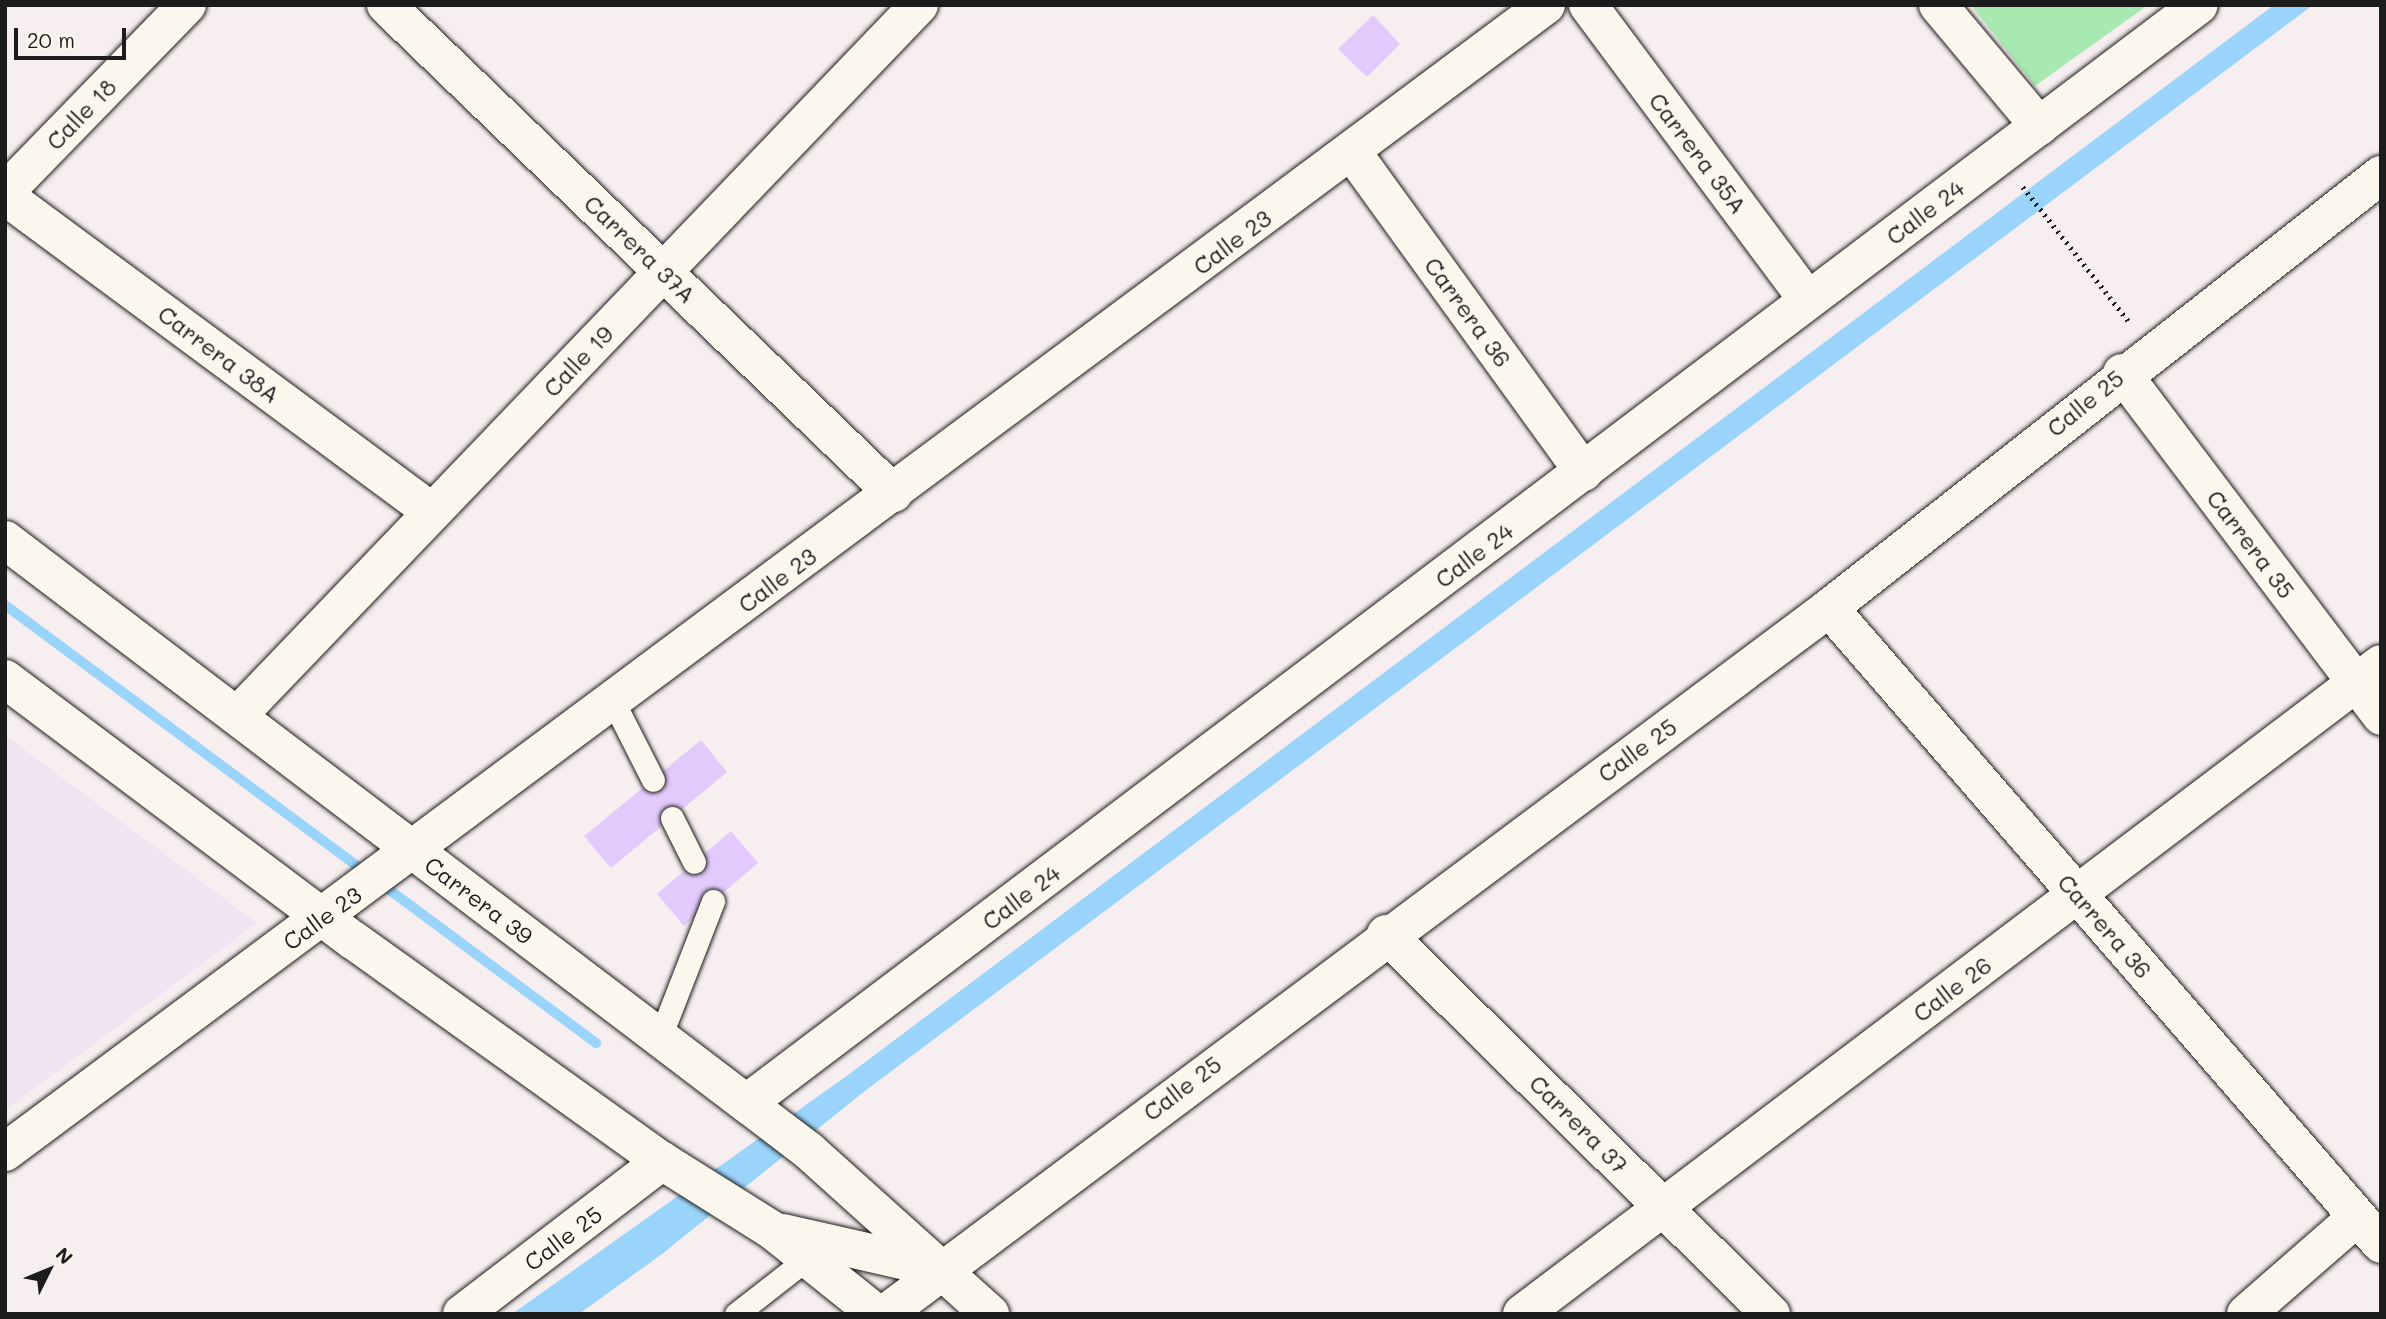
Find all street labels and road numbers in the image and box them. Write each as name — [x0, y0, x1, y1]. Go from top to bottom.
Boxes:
street label: Calle 18 — [40, 73, 122, 155]
street label: Carrera 35A — [1644, 87, 1752, 219]
street label: Calle 24 — [1881, 174, 1969, 250]
street label: Carrera 37A — [579, 189, 701, 309]
street label: Calle 23 — [1188, 204, 1276, 280]
street label: Carrera 36 — [1419, 252, 1517, 372]
street label: Carrera 38A — [153, 299, 285, 409]
street label: Calle 19 — [538, 320, 618, 402]
street label: Calle 25 — [2041, 364, 2129, 442]
street label: Carrera 35 — [2201, 485, 2301, 603]
street label: Calle 24 — [1430, 517, 1518, 593]
street label: Calle 23 — [733, 542, 821, 618]
street label: Calle 25 — [1592, 712, 1682, 788]
street label: Carrera 39 — [419, 850, 539, 950]
street label: Calle 24 — [977, 859, 1065, 935]
street label: Carrera 36 — [2052, 868, 2158, 984]
street label: Calle 23 — [277, 880, 367, 956]
street label: Calle 26 — [1908, 951, 1996, 1027]
street label: Calle 25 — [1138, 1050, 1226, 1126]
street label: Carrera 37 — [1524, 1069, 1634, 1179]
street label: Calle 25 — [519, 1200, 607, 1276]

